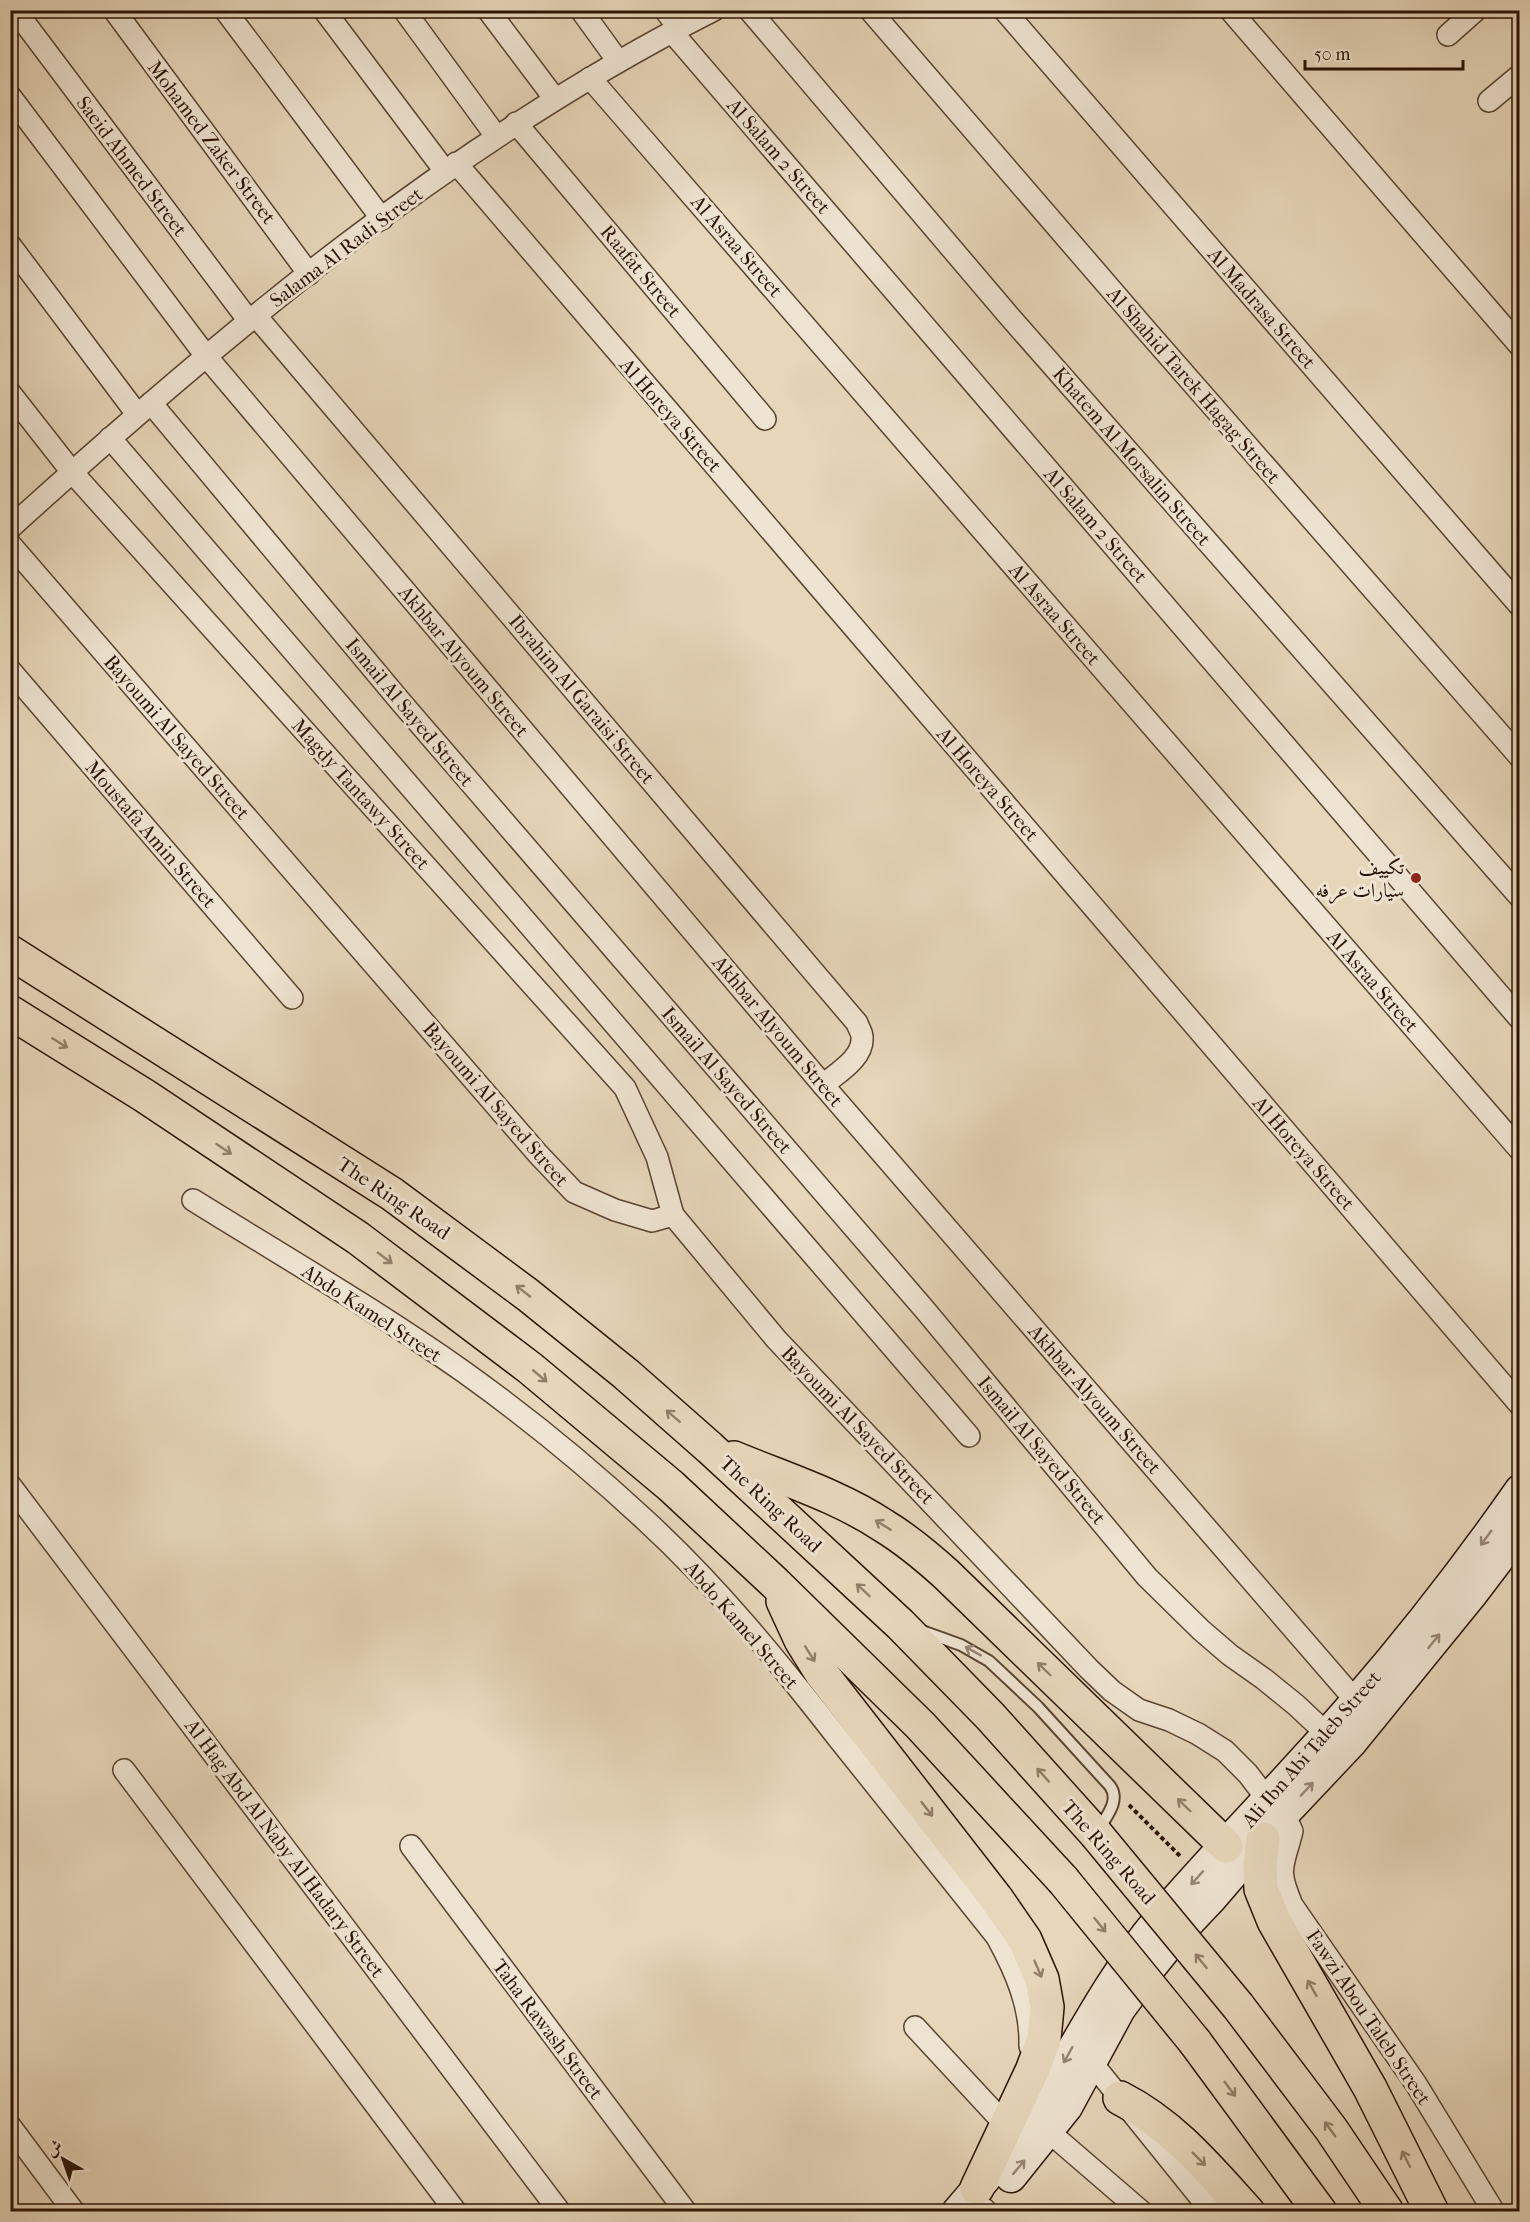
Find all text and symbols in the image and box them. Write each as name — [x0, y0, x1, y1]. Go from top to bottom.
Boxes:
scale bar — [1305, 33, 1462, 71]
text: 50 m — [1314, 44, 1351, 65]
street label: Mohamed Zaker Street — [143, 56, 280, 228]
street label: Saeid Ahmed Street — [72, 92, 192, 241]
street label: Al Salam 2 Street — [722, 93, 835, 219]
street label: Salama Al Radi Street — [265, 182, 427, 312]
street label: Al Asraa Street — [686, 190, 787, 302]
street label: Raafat Street — [595, 220, 686, 322]
street label: Al Madrasa Street — [1202, 242, 1320, 373]
street label: Al Shahid Tarek Hagag Street — [1102, 282, 1285, 488]
street label: Al Horeya Street — [614, 353, 726, 477]
street label: Khatem Al Morsalin Street — [1048, 362, 1215, 550]
street label: Al Salam 2 Street — [1039, 462, 1152, 588]
street label: Al Asraa Street — [1004, 558, 1105, 670]
street label: Akhbar Alyoum Street — [393, 580, 534, 742]
street label: Ibrahim Al Garaisi Street — [504, 610, 659, 789]
street label: Ismail Al Sayed Street — [341, 633, 478, 791]
street label: Bayoumi Al Sayed Street — [99, 650, 254, 824]
street label: Magdy Tantawy Street — [287, 714, 434, 874]
street label: Al Horeya Street — [931, 722, 1043, 846]
street label: Moustafa Amin Street — [80, 756, 221, 913]
place label: تكييف سيارات عرفه — [1316, 856, 1404, 904]
marker: تكييف سيارات عرفه — [1409, 871, 1423, 885]
street label: Al Asraa Street — [1322, 925, 1423, 1037]
street label: Akhbar Alyoum Street — [707, 950, 848, 1112]
street label: Ismail Al Sayed Street — [657, 1002, 797, 1158]
street label: Bayoumi Al Sayed Street — [418, 1017, 573, 1191]
one-way arrow — [51, 1037, 68, 1049]
street label: Al Horeya Street — [1247, 1091, 1359, 1215]
one-way arrow — [215, 1143, 231, 1155]
street label: The Ring Road — [333, 1152, 455, 1245]
one-way arrow — [376, 1252, 392, 1265]
street label: Abdo Kamel Street — [297, 1259, 446, 1367]
one-way arrow — [515, 1285, 531, 1298]
street label: Akhbar Alyoum Street — [1023, 1319, 1166, 1479]
street label: Bayoumi Al Sayed Street — [776, 1342, 939, 1509]
one-way arrow — [532, 1370, 548, 1383]
street label: Ismail Al Sayed Street — [973, 1371, 1110, 1529]
one-way arrow — [666, 1409, 681, 1423]
street label: The Ring Road — [715, 1451, 827, 1558]
one-way arrow — [875, 1519, 892, 1531]
one-way arrow — [1480, 1529, 1492, 1545]
street label: Abdo Kamel Street — [679, 1556, 803, 1694]
one-way arrow — [856, 1583, 871, 1597]
one-way arrow — [1427, 1633, 1440, 1649]
one-way arrow — [804, 1645, 816, 1662]
one-way arrow — [965, 1645, 982, 1657]
one-way arrow — [1037, 1662, 1052, 1676]
street label: Ali Ibn Abi Taleb Street — [1236, 1666, 1386, 1833]
street label: Al Hag Abd Al Naby Al Hadary Street — [179, 1714, 389, 1982]
one-way arrow — [1036, 1768, 1050, 1783]
one-way arrow — [1300, 1782, 1314, 1797]
street label: The Ring Road — [1057, 1795, 1161, 1910]
one-way arrow — [1176, 1798, 1191, 1812]
one-way arrow — [921, 1801, 934, 1817]
one-way arrow — [1190, 1870, 1204, 1885]
one-way arrow — [1094, 1917, 1107, 1933]
street label: Fawzi Abou Taleb Street — [1301, 1925, 1436, 2109]
one-way arrow — [1194, 1953, 1207, 1969]
street label: Taha Rawash Street — [488, 1955, 608, 2104]
one-way arrow — [1033, 1960, 1044, 1978]
one-way arrow — [1306, 1980, 1318, 1997]
one-way arrow — [1062, 2046, 1074, 2063]
one-way arrow — [1224, 2080, 1237, 2096]
one-way arrow — [1324, 2121, 1337, 2137]
north arrow — [33, 2129, 93, 2189]
text: ش — [41, 2136, 66, 2160]
one-way arrow — [1399, 2151, 1411, 2169]
one-way arrow — [1192, 2152, 1207, 2166]
one-way arrow — [1013, 2159, 1026, 2175]

